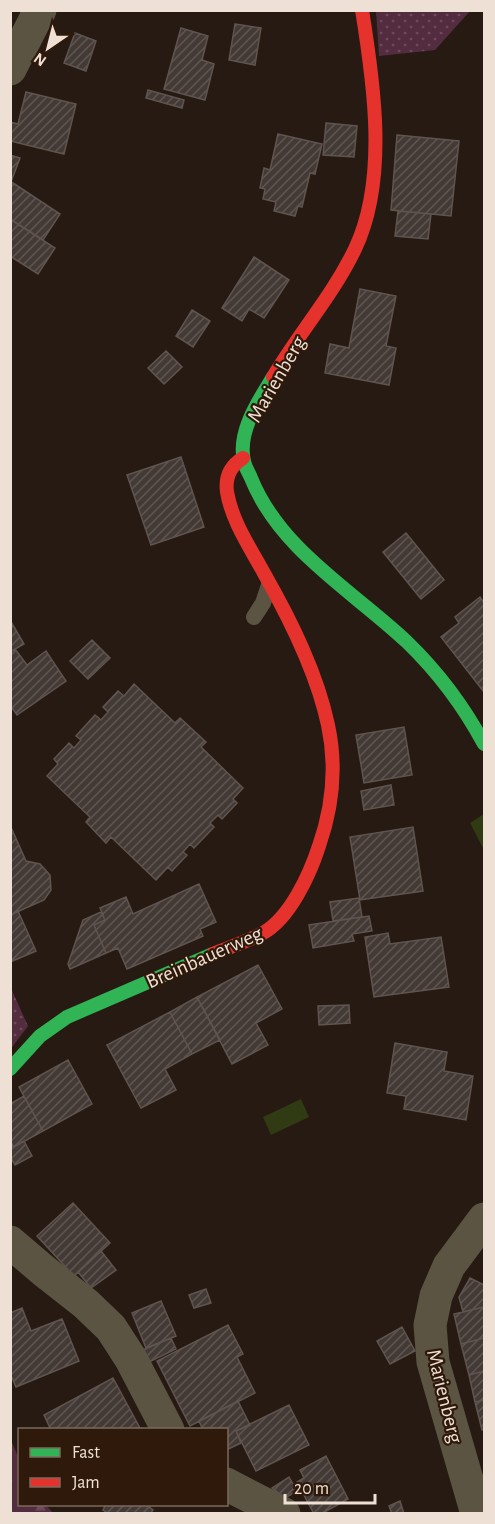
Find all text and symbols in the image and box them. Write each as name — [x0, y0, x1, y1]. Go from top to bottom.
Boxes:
north arrow — [18, 18, 78, 78]
text: N — [31, 50, 49, 69]
street label: Marienberg — [243, 332, 310, 426]
street label: Breinbauerweg — [143, 922, 266, 992]
street label: Marienberg — [423, 1347, 466, 1446]
legend — [18, 1428, 228, 1506]
text: Fast — [72, 1444, 100, 1462]
scale bar — [285, 1467, 375, 1505]
text: Jam — [72, 1474, 100, 1492]
text: 20 m — [294, 1480, 329, 1498]

